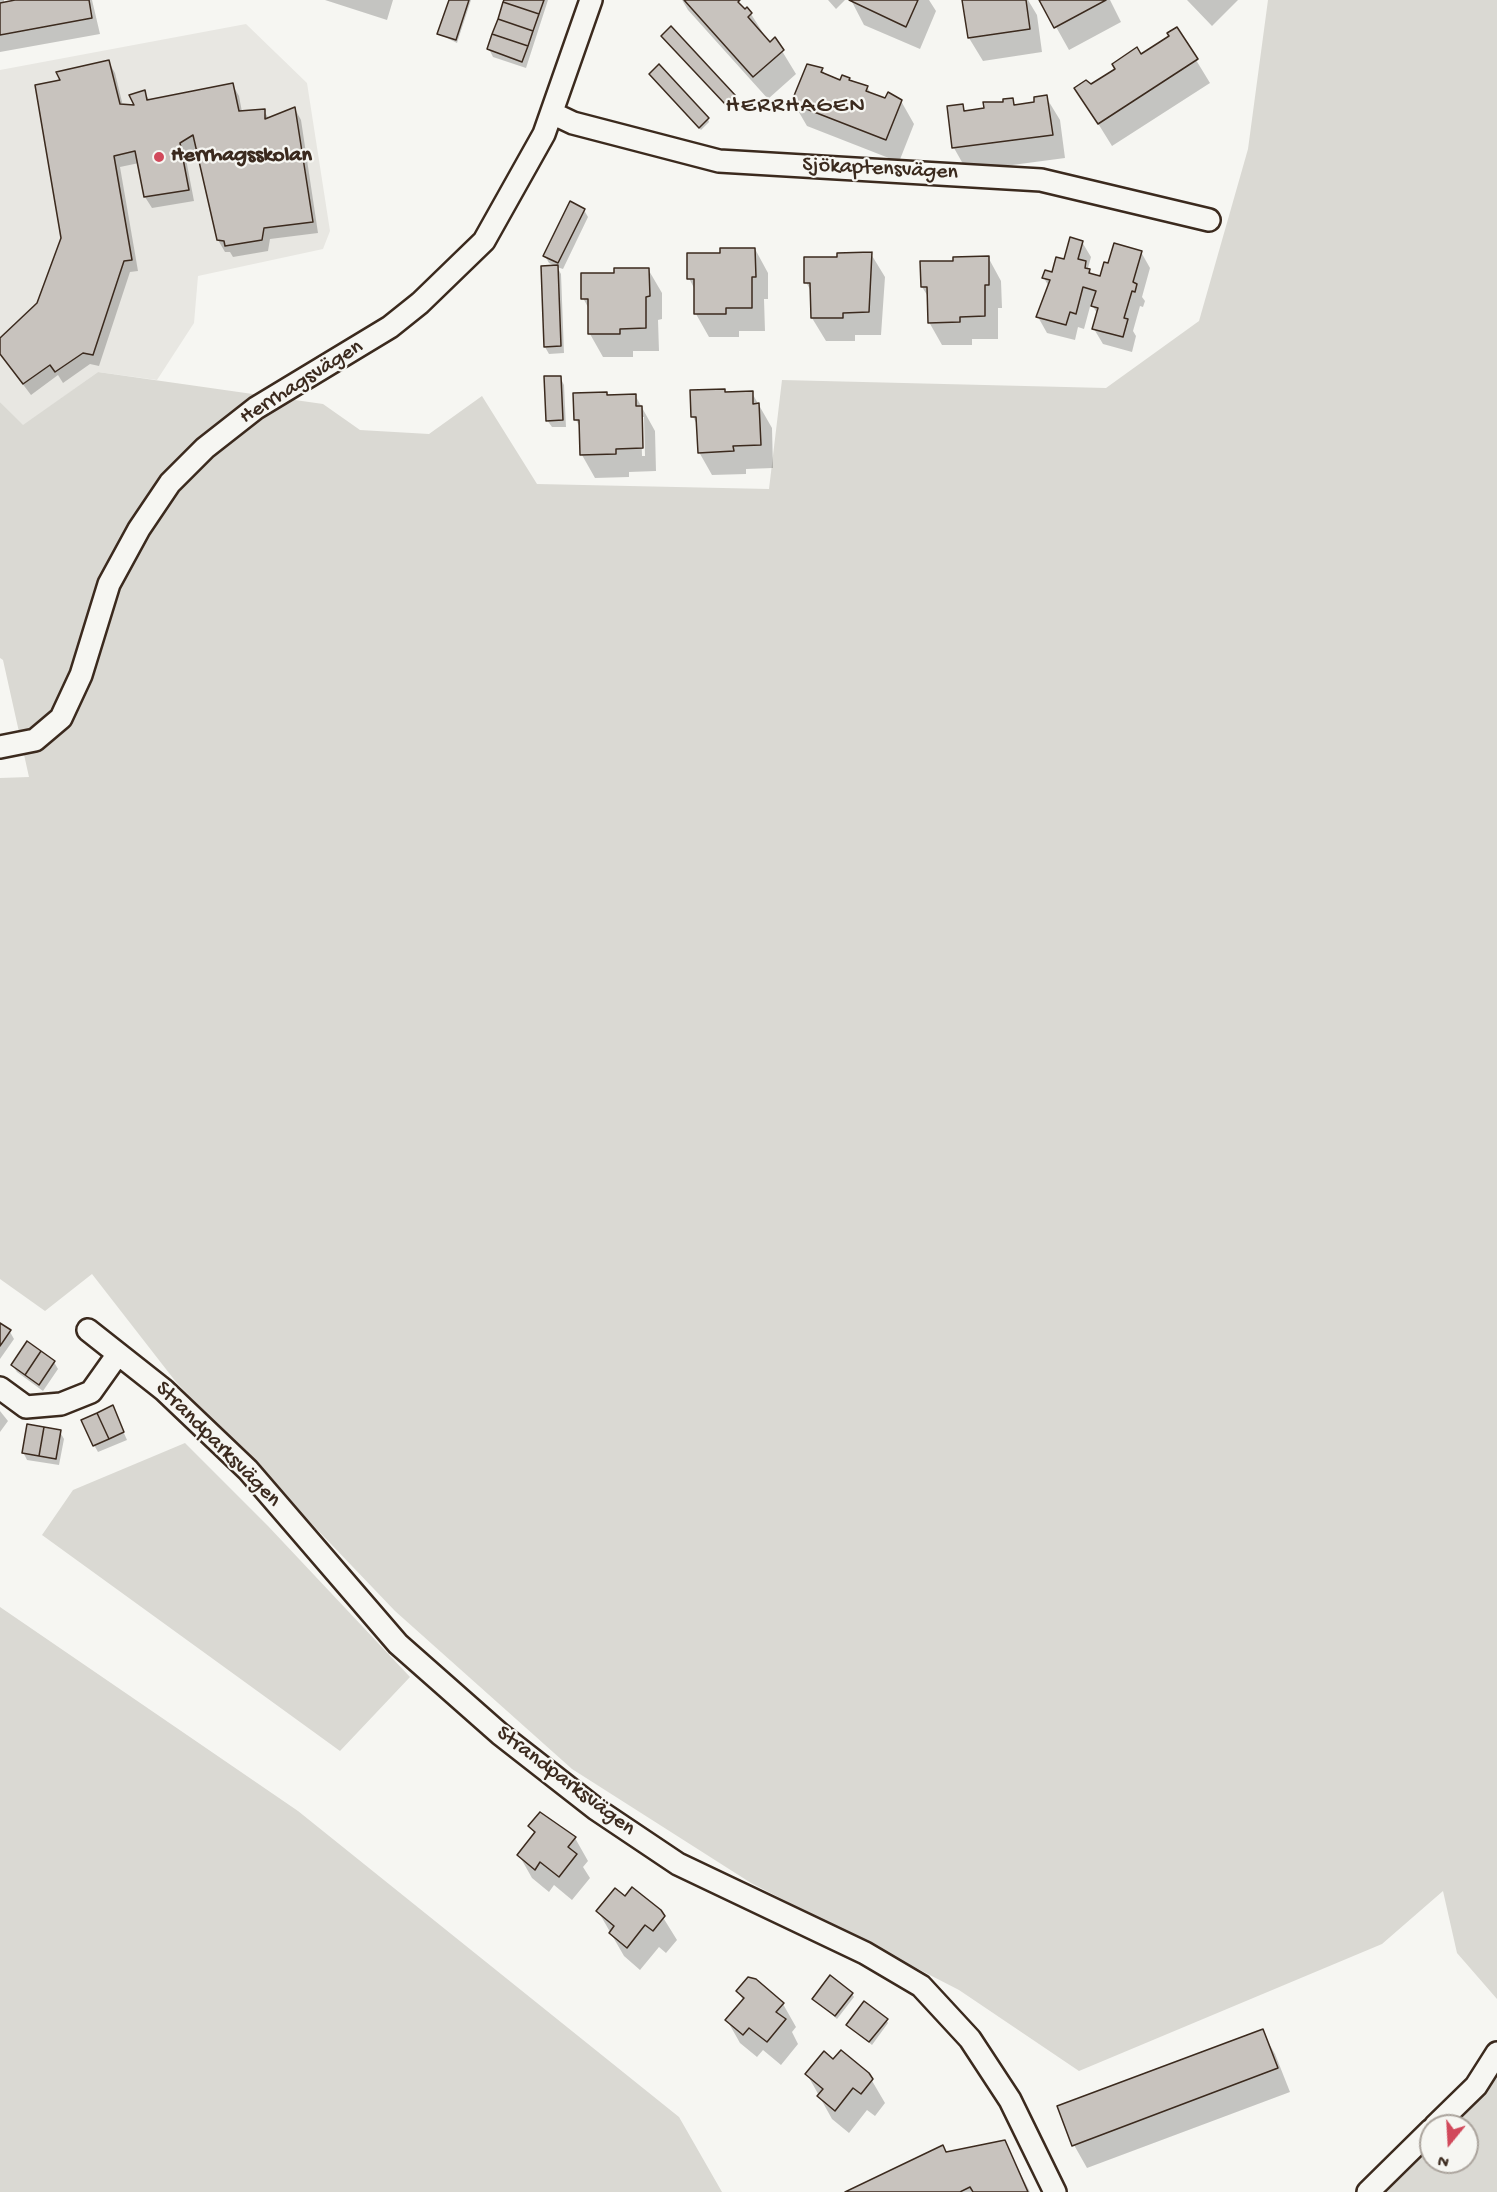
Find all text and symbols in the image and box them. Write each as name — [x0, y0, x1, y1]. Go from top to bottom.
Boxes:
district label: HERRHAGEN — [726, 93, 866, 121]
place label: Herrhagsskolan — [171, 144, 312, 170]
marker: Herrhagsskolan — [152, 150, 166, 164]
street label: Sjökaptensvägen — [801, 153, 959, 187]
street label: Herrhagsvägen — [235, 335, 369, 431]
street label: Strandparksvägen — [148, 1376, 286, 1514]
street label: Strandparksvägen — [490, 1721, 640, 1843]
north arrow — [1419, 2114, 1479, 2174]
text: N — [1436, 2149, 1452, 2170]

